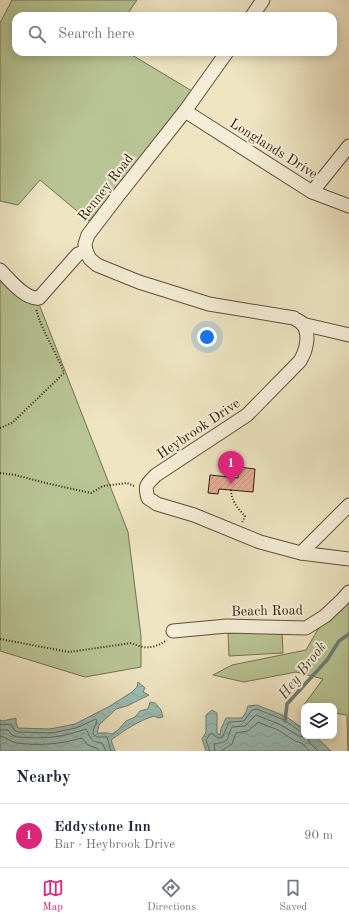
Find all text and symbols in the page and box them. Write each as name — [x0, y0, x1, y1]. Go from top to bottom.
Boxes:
search box — [12, 12, 337, 56]
icon: search — [26, 23, 48, 45]
text: Search here — [58, 27, 135, 42]
street label: Longlands Drive — [227, 116, 320, 181]
street label: Renney Road — [75, 152, 136, 224]
your location — [197, 327, 217, 347]
street label: Heybrook Drive — [155, 396, 242, 462]
pin: 1 — [218, 451, 244, 484]
street label: Beach Road — [231, 603, 303, 619]
water label: Hey Brook — [276, 639, 330, 703]
map controls — [301, 703, 337, 739]
button: layers — [301, 703, 337, 739]
text: Nearby — [16, 769, 71, 786]
text: Eddystone Inn — [54, 820, 151, 835]
text: 1 — [25, 829, 33, 842]
text: 90 m — [304, 829, 333, 842]
text: Bar · Heybrook Drive — [54, 838, 175, 851]
tab: Map — [42, 877, 64, 915]
tab: Directions — [147, 877, 196, 915]
tab: Saved — [279, 877, 307, 915]

